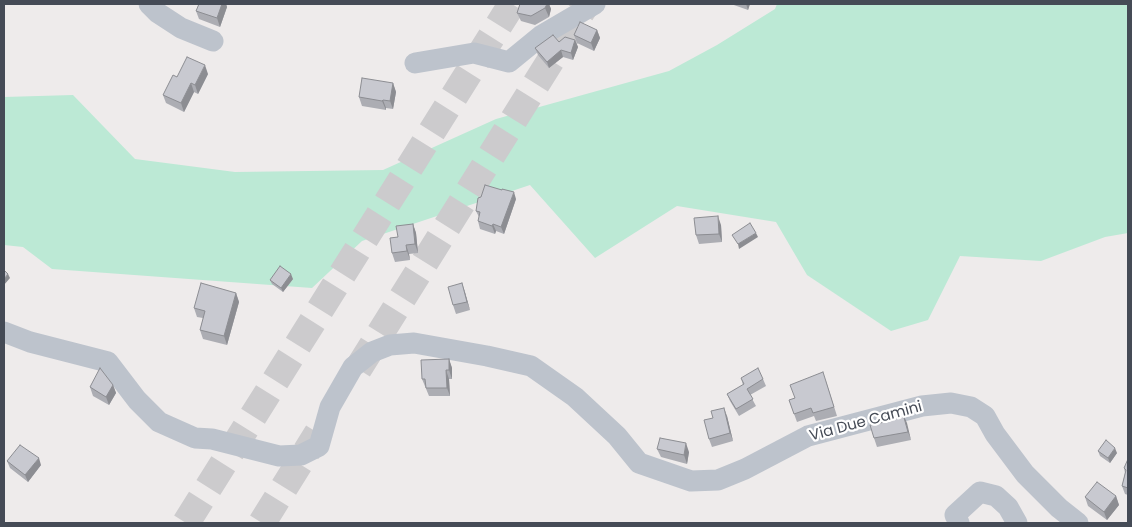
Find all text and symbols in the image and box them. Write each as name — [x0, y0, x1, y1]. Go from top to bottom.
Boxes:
street label: Via Due Camini — [808, 398, 924, 446]

